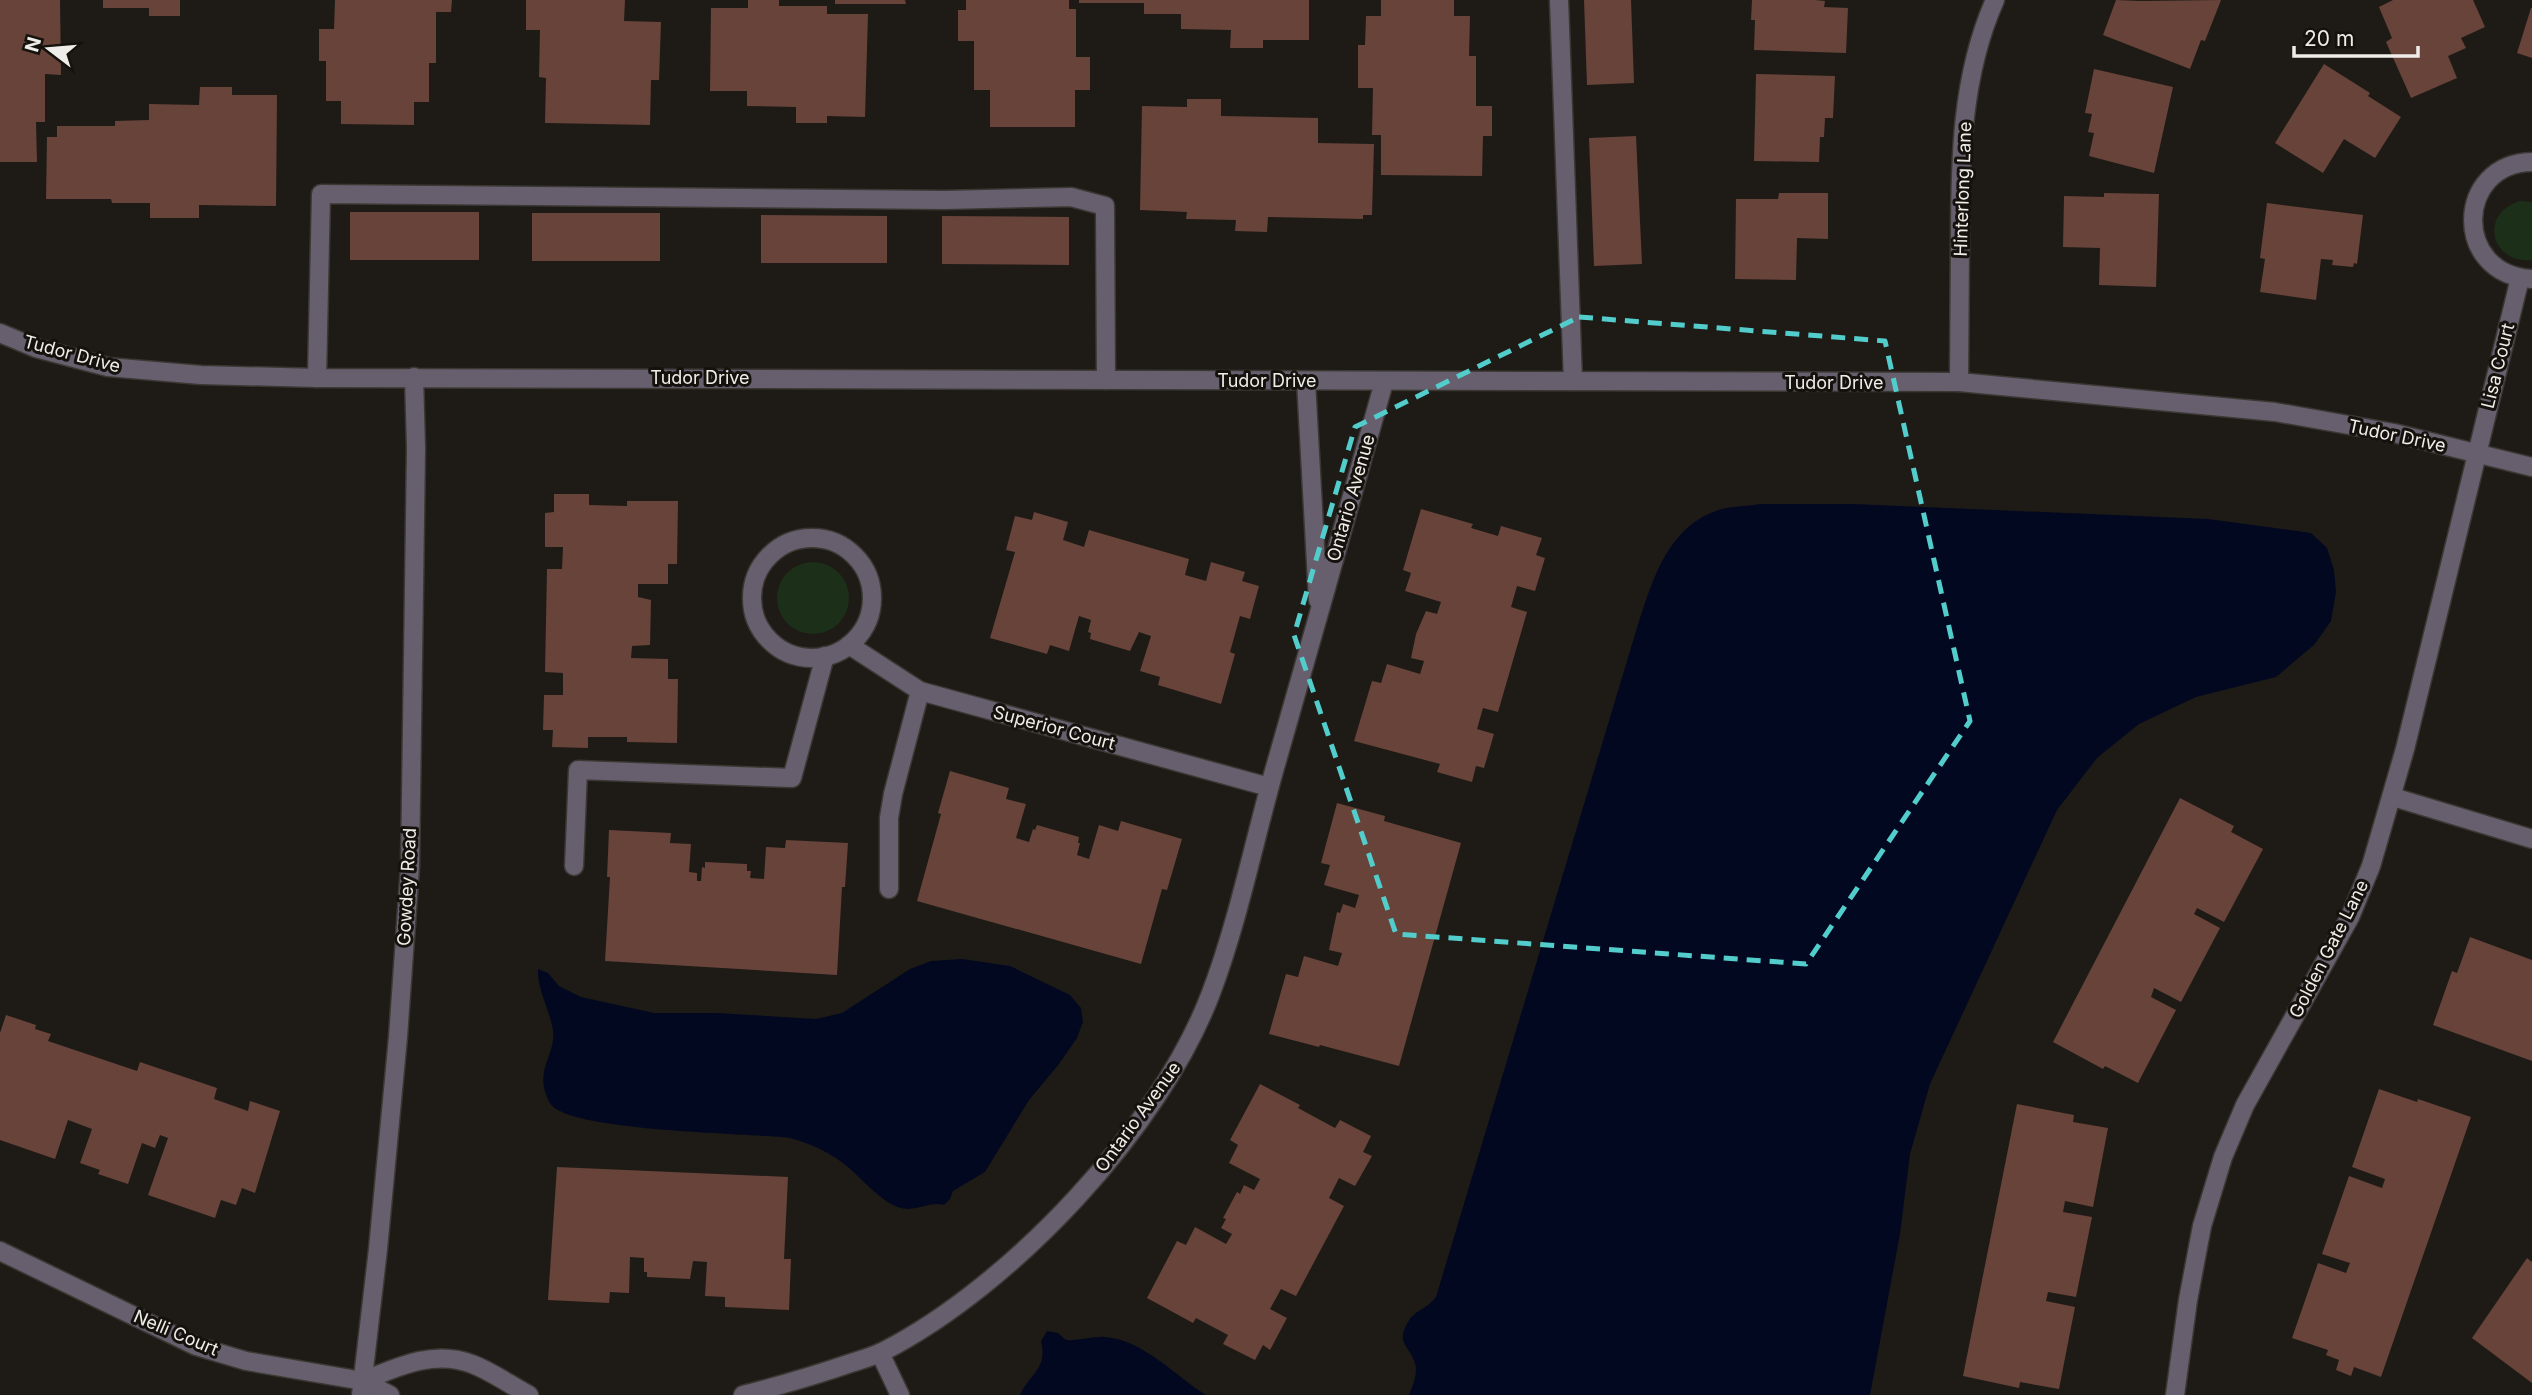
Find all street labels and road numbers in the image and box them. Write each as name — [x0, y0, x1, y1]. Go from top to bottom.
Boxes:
street label: Hinterlong Lane — [1950, 121, 1975, 257]
street label: Lisa Court — [2477, 321, 2518, 411]
street label: Tudor Drive — [21, 331, 123, 377]
street label: Tudor Drive — [650, 367, 750, 388]
street label: Tudor Drive — [1217, 370, 1317, 391]
street label: Tudor Drive — [1784, 372, 1884, 393]
street label: Tudor Drive — [2346, 415, 2448, 456]
street label: Ontario Avenue — [1322, 432, 1379, 564]
street label: Superior Court — [991, 701, 1117, 754]
street label: Gowdey Road — [393, 827, 420, 946]
street label: Golden Gate Lane — [2285, 876, 2372, 1021]
street label: Ontario Avenue — [1091, 1058, 1185, 1176]
street label: Nelli Court — [131, 1305, 222, 1360]

